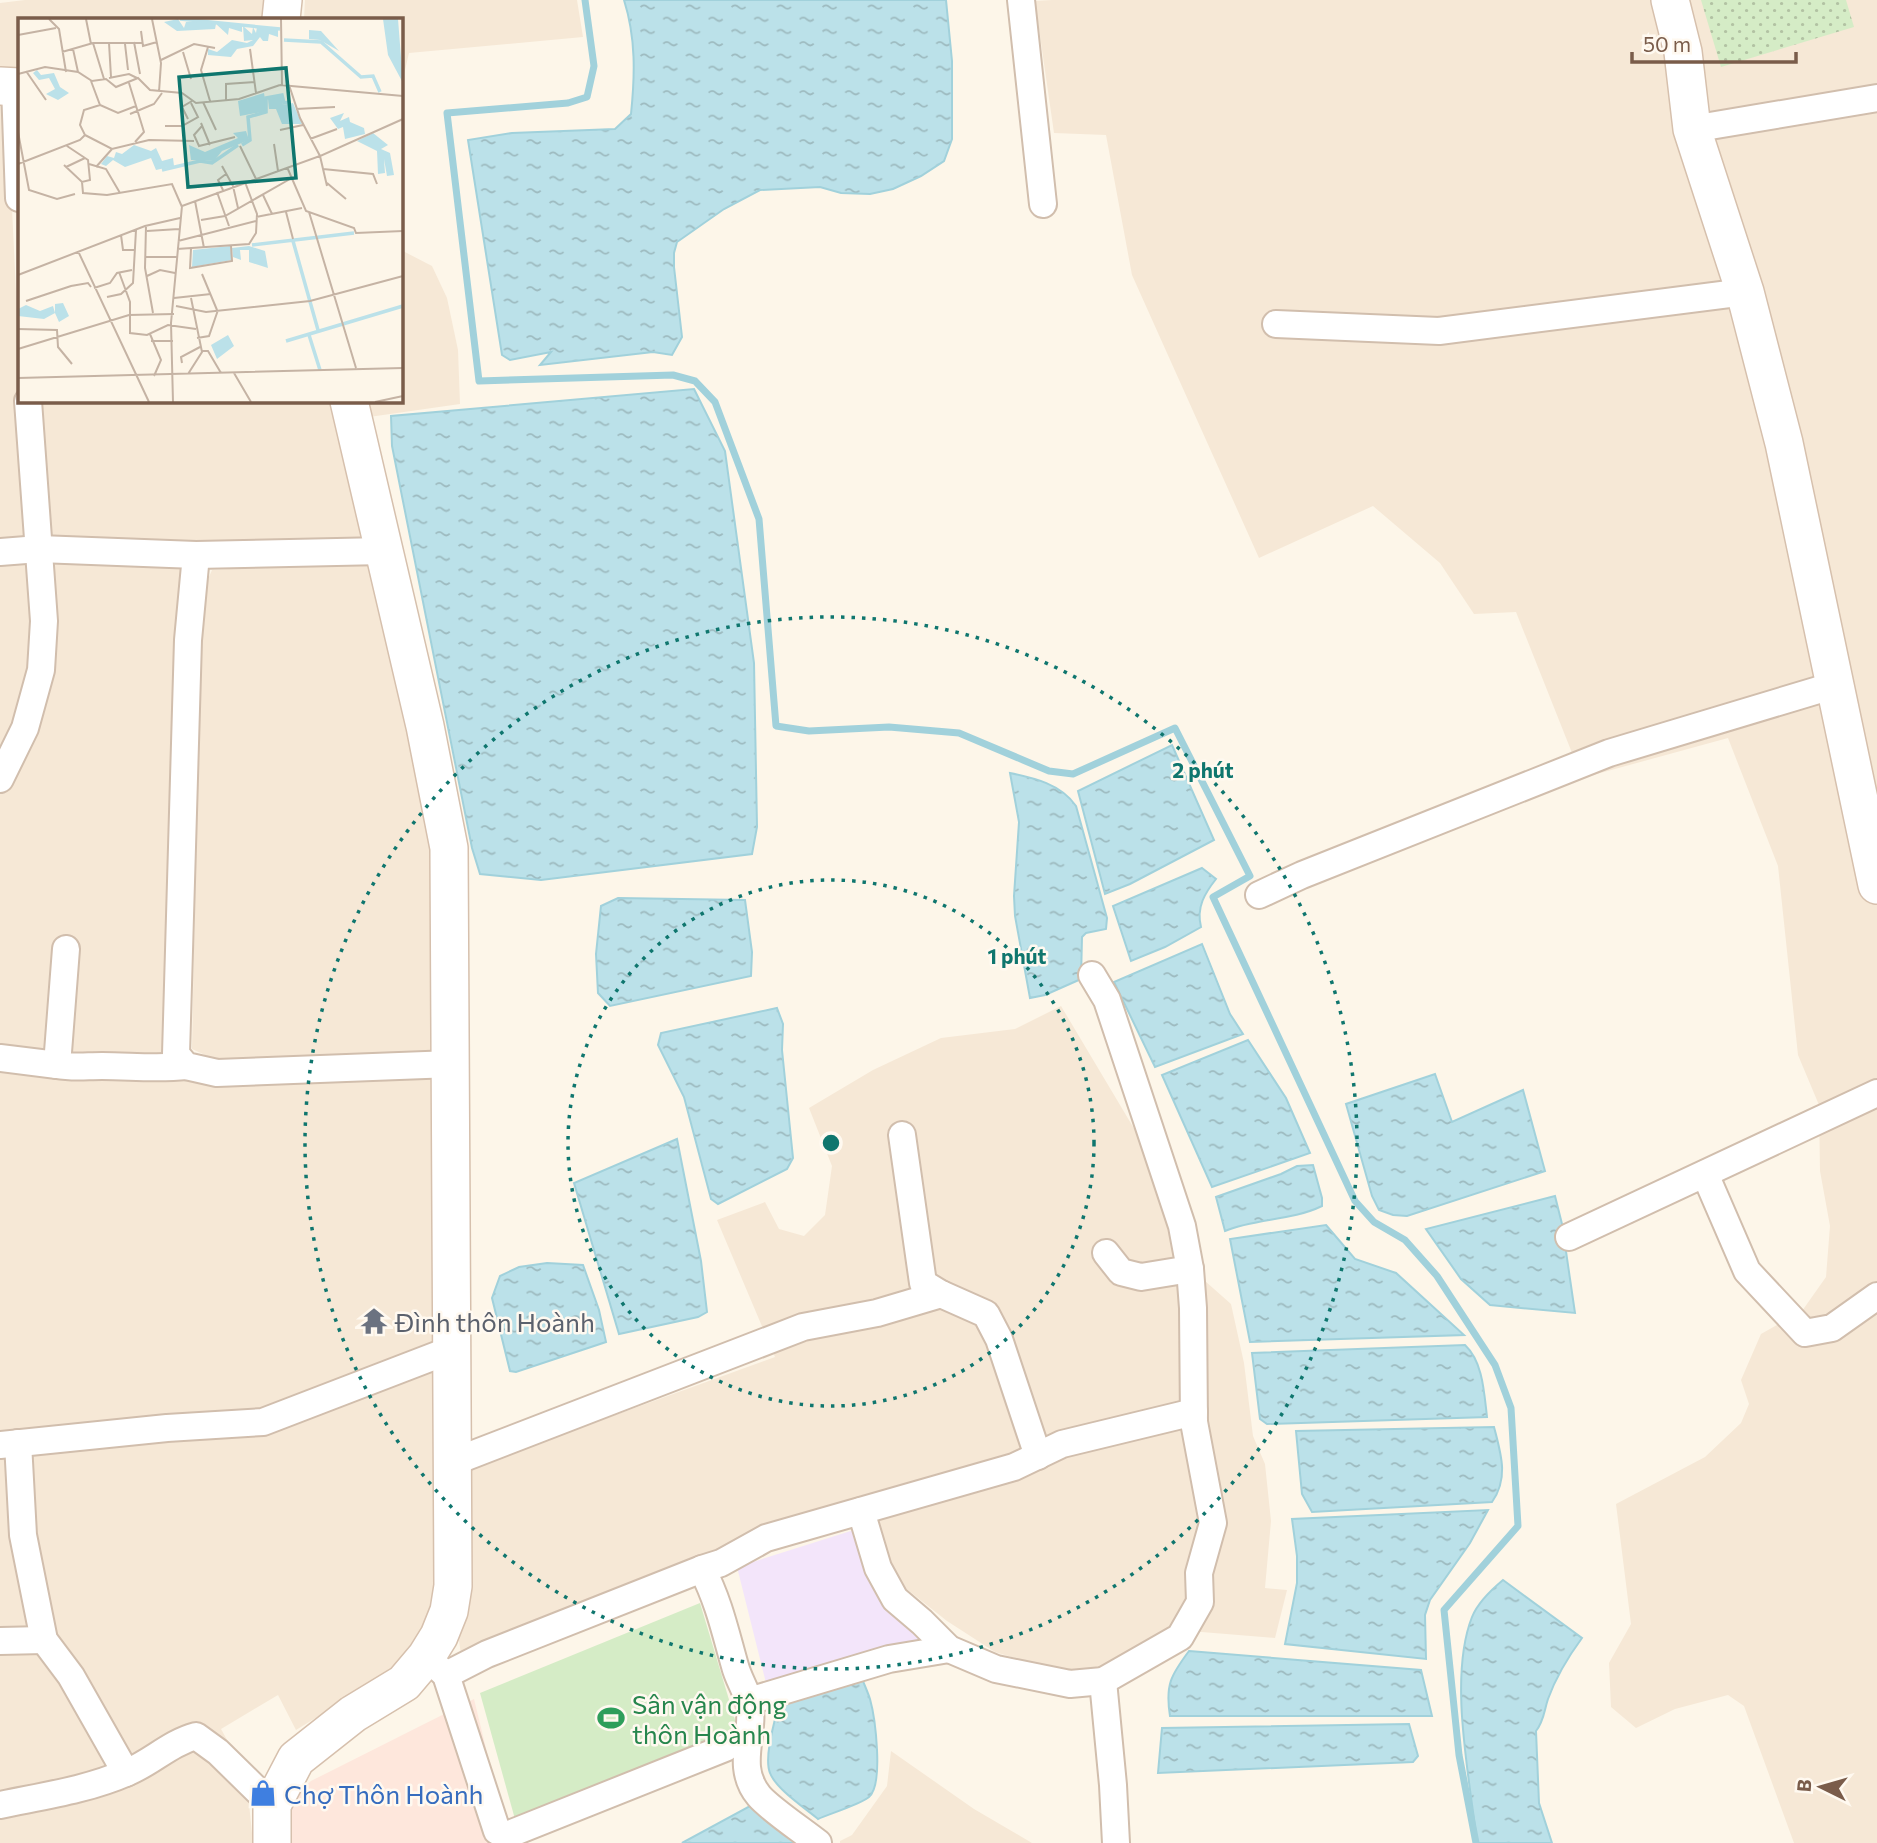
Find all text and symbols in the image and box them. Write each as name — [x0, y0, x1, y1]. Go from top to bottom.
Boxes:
inset map — [18, 18, 402, 402]
scale bar — [1632, 21, 1797, 65]
text: 50 m — [1643, 31, 1691, 56]
text: 2 phút — [1172, 757, 1234, 782]
text: 1 phút — [988, 943, 1047, 968]
centre of rings — [819, 1131, 843, 1155]
temple icon: Đình thôn Hoành — [359, 1306, 389, 1336]
place label: Đình thôn Hoành — [394, 1306, 595, 1337]
place label: Sân vận động thôn Hoành — [632, 1688, 787, 1749]
sports icon: Sân vận động thôn Hoành — [596, 1703, 626, 1733]
north arrow — [1786, 1752, 1856, 1822]
shop icon: Chợ Thôn Hoành — [248, 1778, 278, 1808]
place label: Chợ Thôn Hoành — [284, 1778, 484, 1809]
text: B — [1792, 1778, 1816, 1793]

